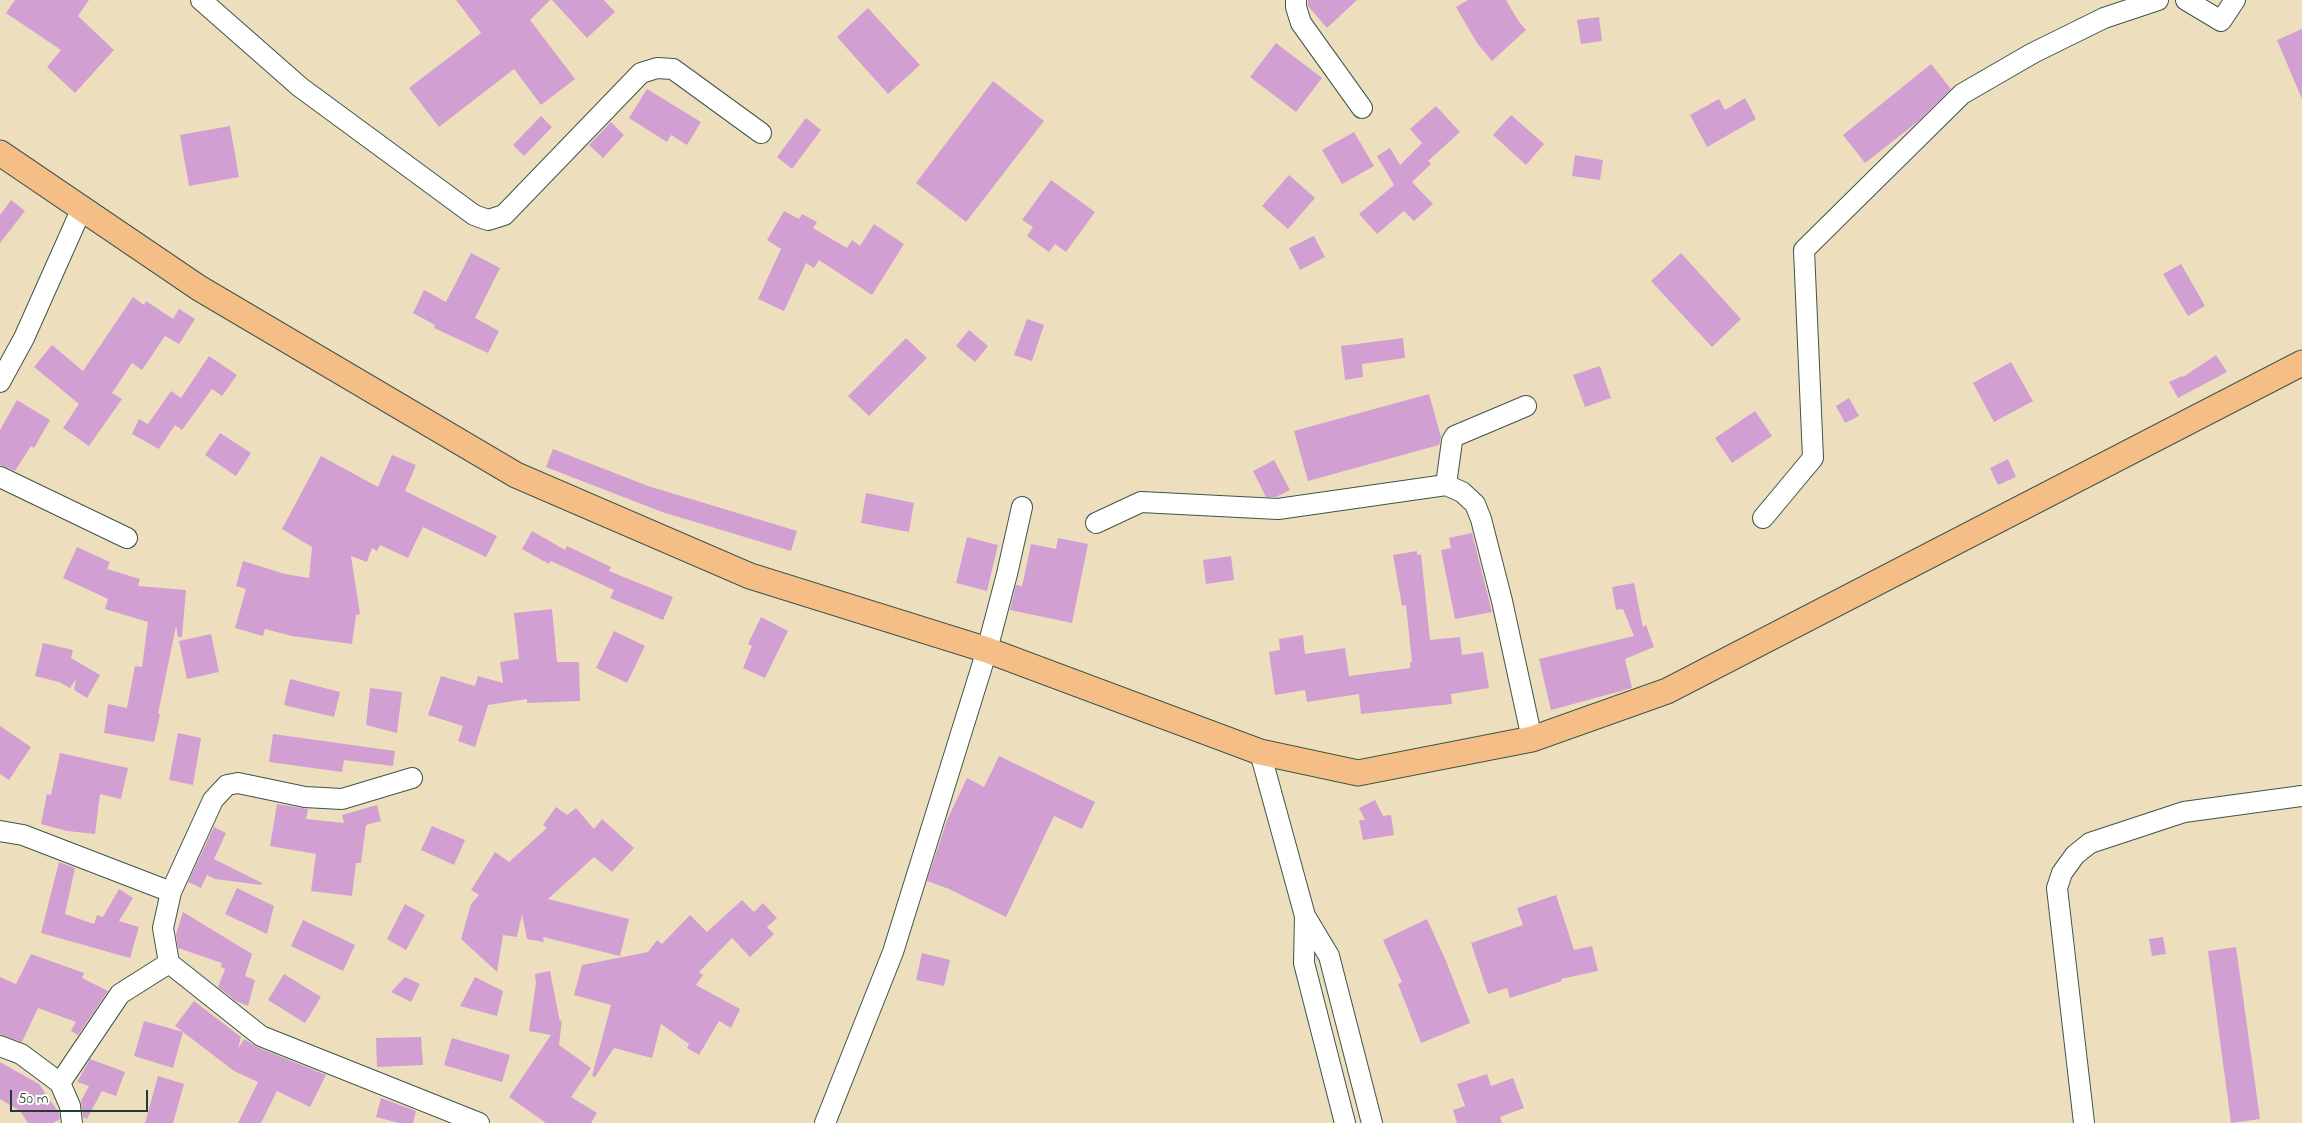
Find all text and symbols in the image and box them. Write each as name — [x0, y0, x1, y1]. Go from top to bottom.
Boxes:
scale bar — [12, 1080, 150, 1112]
text: 50 m — [18, 1088, 48, 1110]

